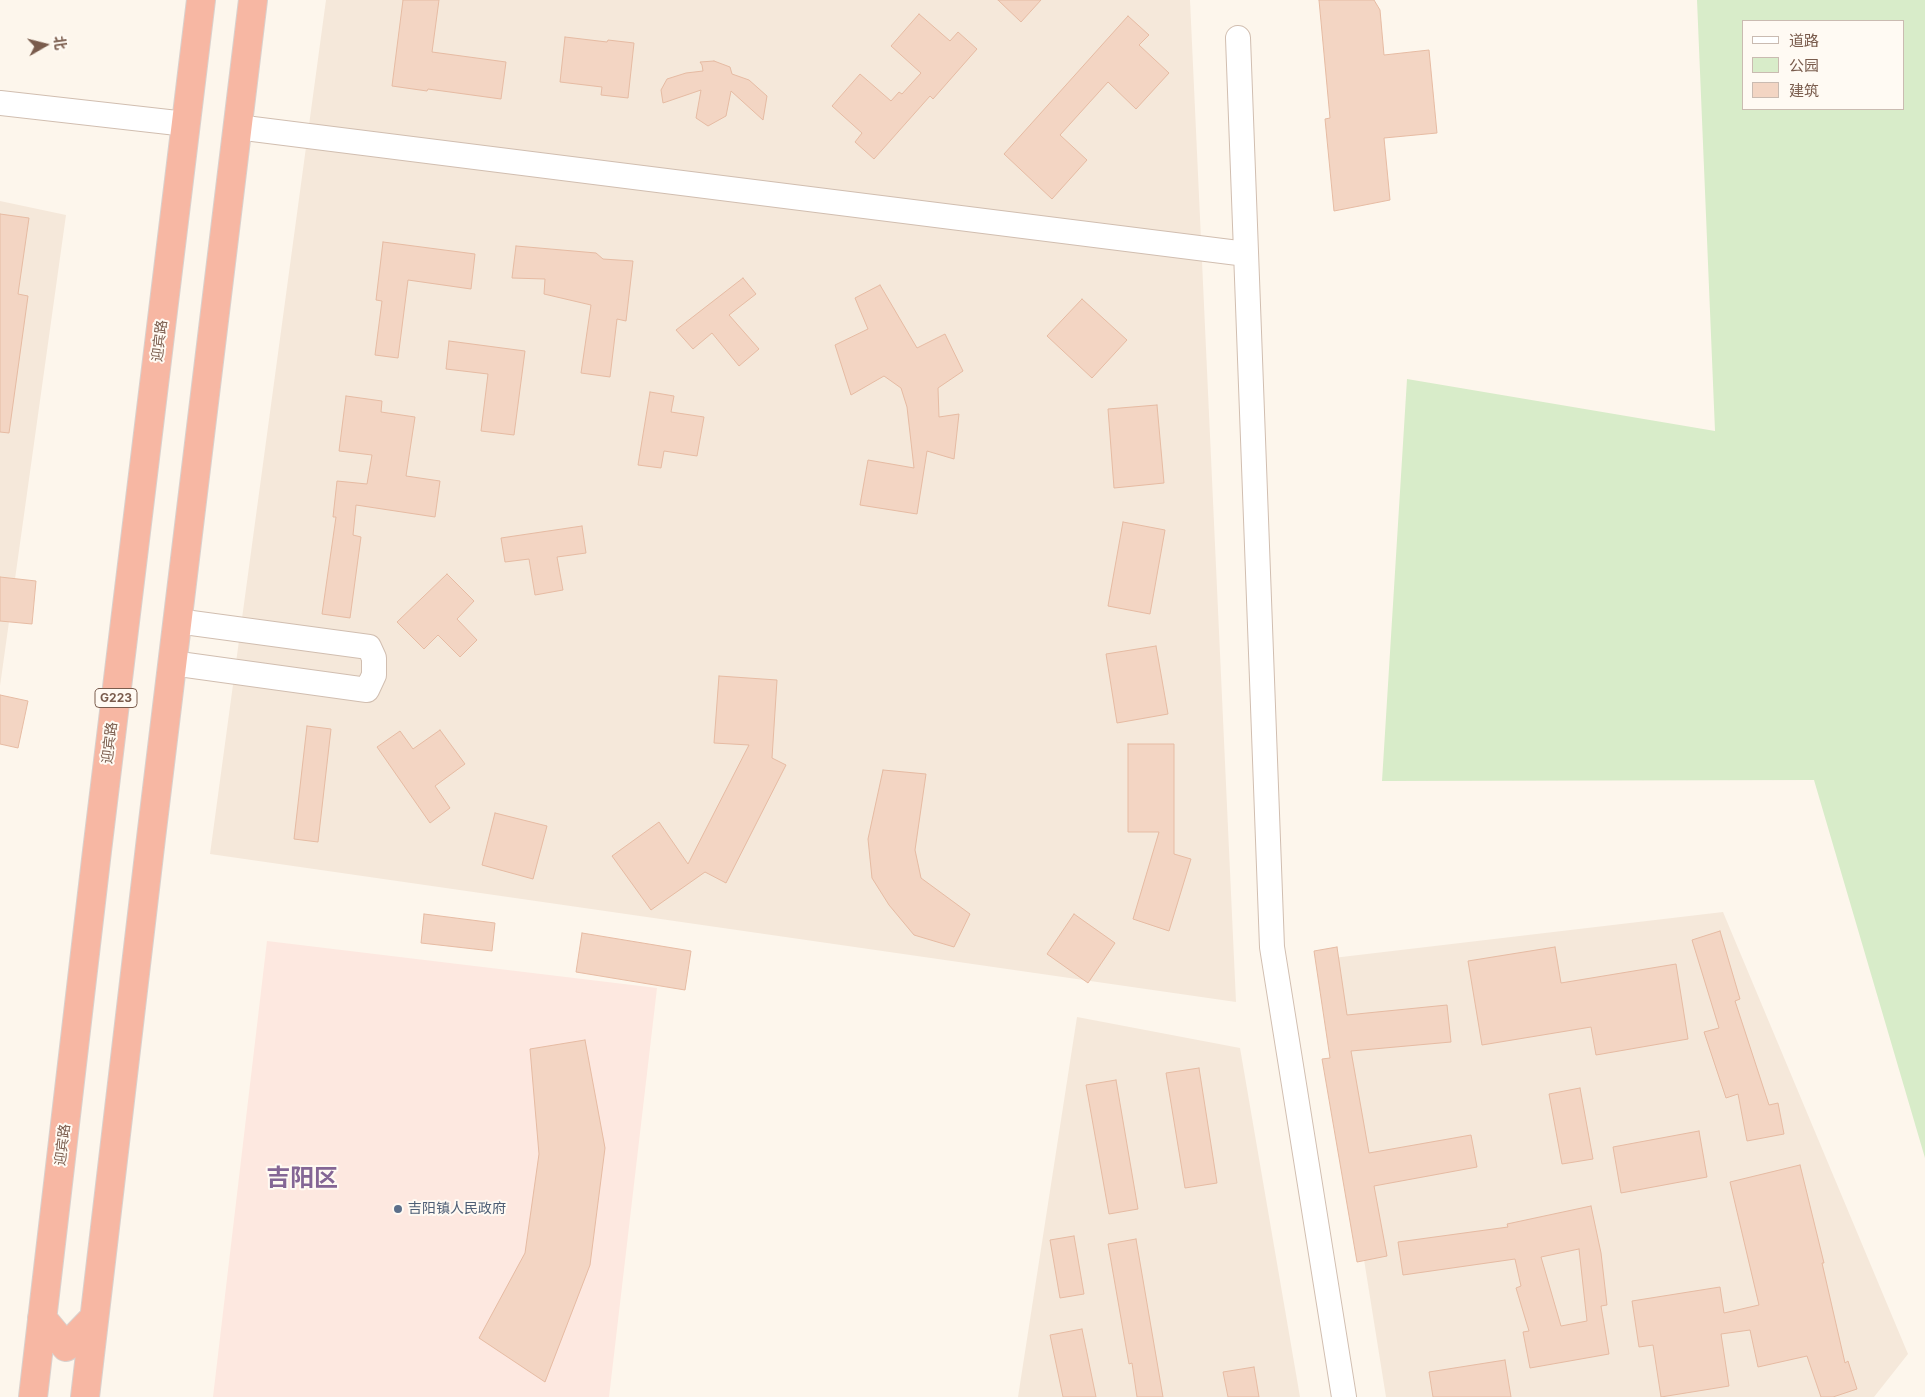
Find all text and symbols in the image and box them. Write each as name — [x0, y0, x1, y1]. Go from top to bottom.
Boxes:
north arrow — [20, 20, 70, 70]
legend — [1742, 20, 1905, 110]
text: 道路 — [1789, 31, 1819, 50]
text: 北 — [51, 35, 70, 51]
text: 公园 — [1789, 56, 1819, 75]
text: 建筑 — [1789, 81, 1819, 100]
street label: 迎宾路 — [149, 319, 171, 363]
road number: G223 — [95, 688, 137, 708]
street label: 迎宾路 — [99, 721, 121, 765]
street label: 迎宾路 — [52, 1123, 74, 1167]
district label: 吉阳区 — [266, 1165, 338, 1193]
place label: 吉阳镇人民政府 — [408, 1201, 506, 1217]
marker: 吉阳镇人民政府 — [392, 1203, 404, 1215]

